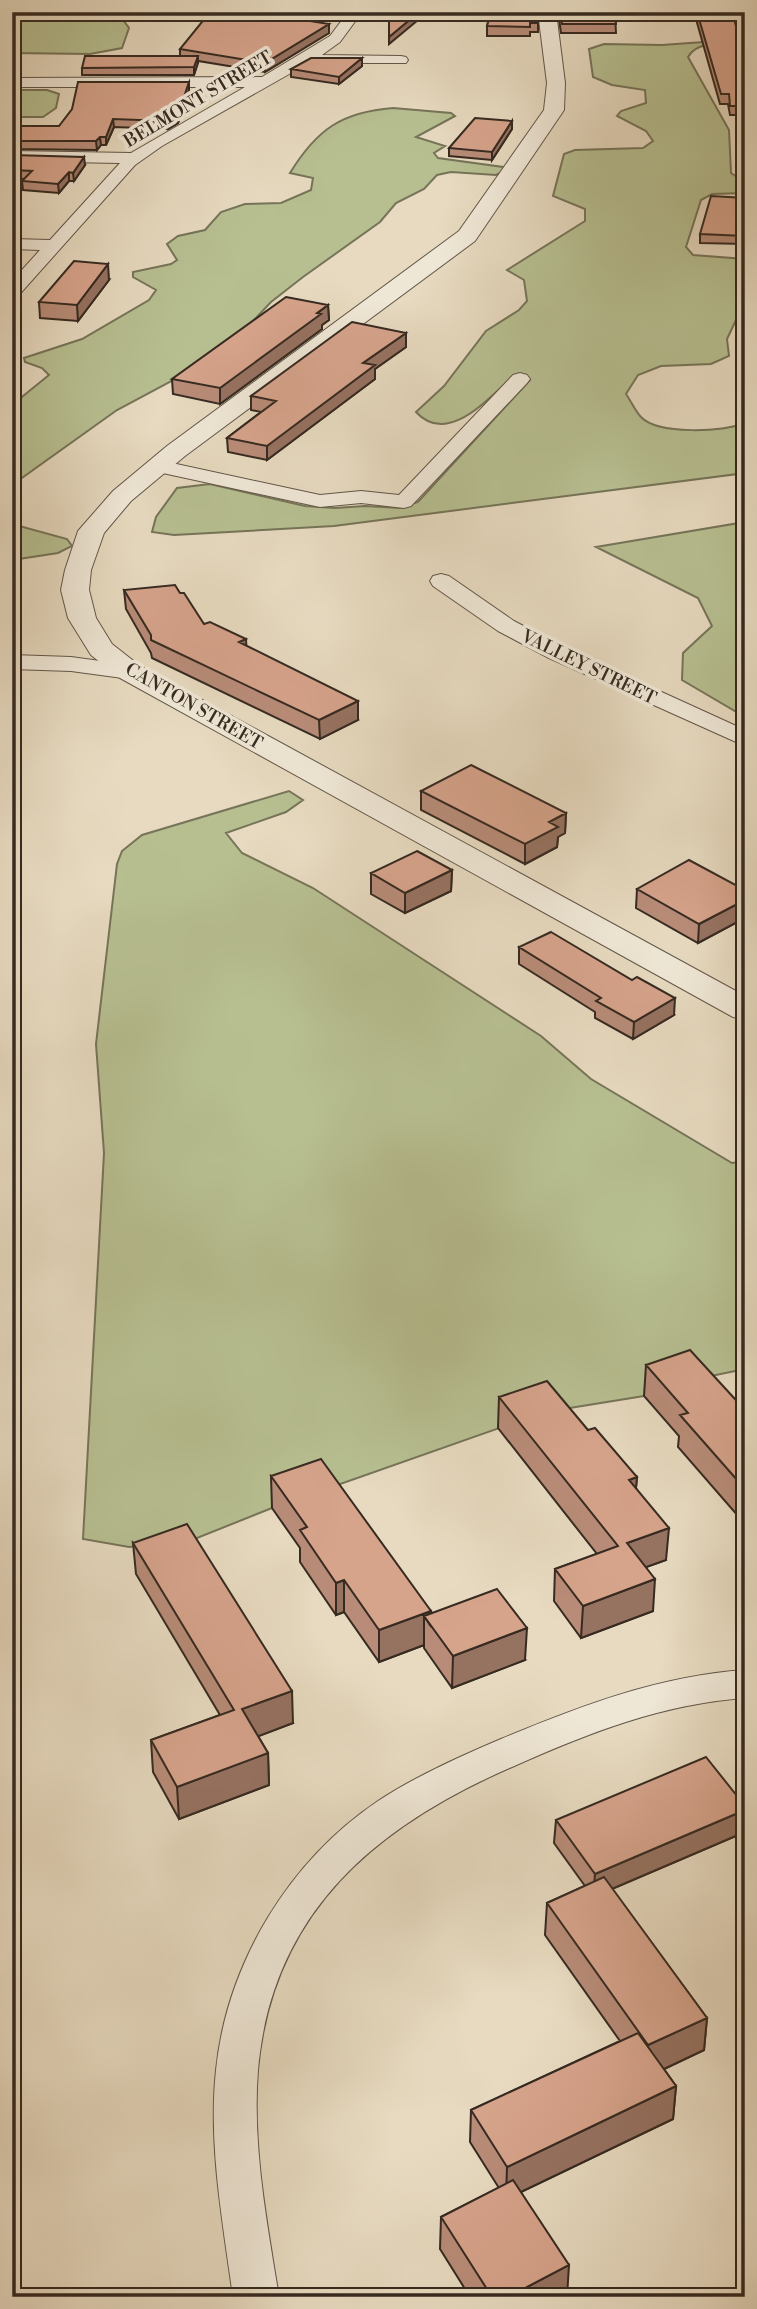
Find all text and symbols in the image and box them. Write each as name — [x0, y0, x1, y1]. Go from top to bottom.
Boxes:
street label: BELMONT STREET — [119, 46, 277, 153]
street label: VALLEY STREET — [517, 624, 660, 710]
street label: CANTON STREET — [121, 658, 267, 755]

